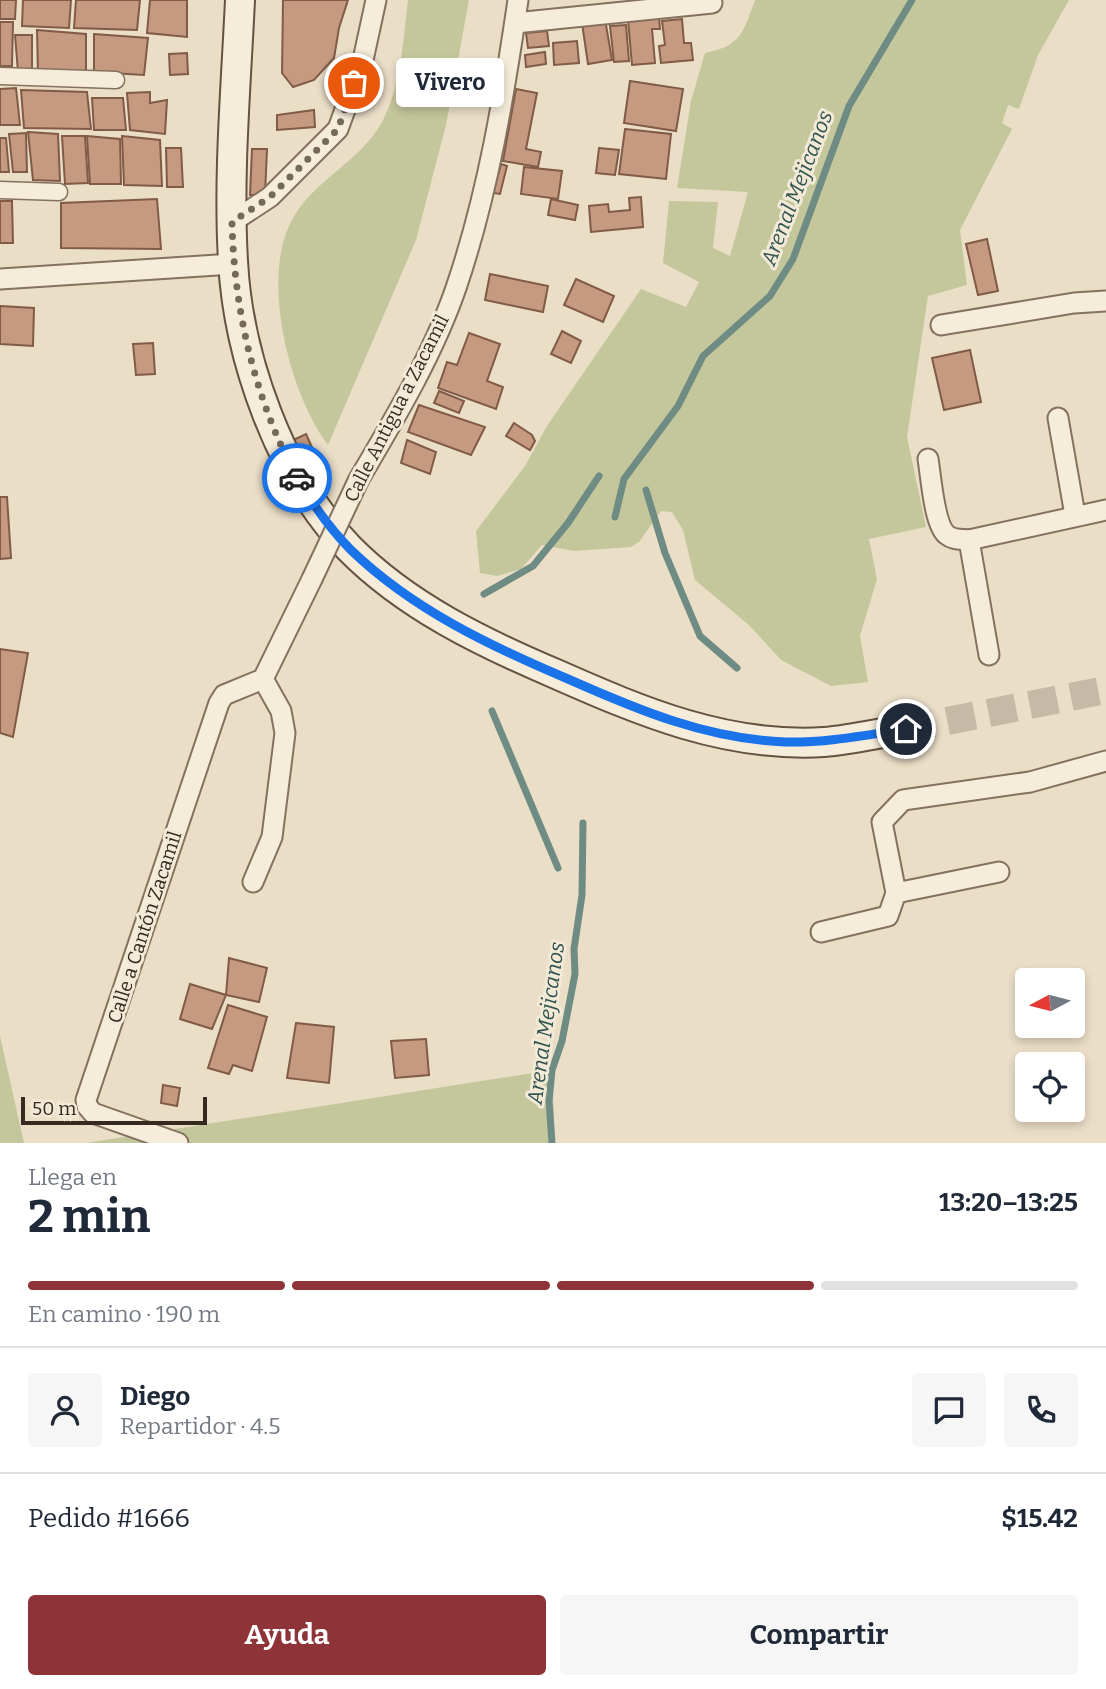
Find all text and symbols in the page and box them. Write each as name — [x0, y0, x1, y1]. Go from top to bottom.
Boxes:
pin — [324, 53, 384, 113]
callout: Vivero — [396, 58, 504, 108]
icon: bag — [335, 64, 373, 102]
text: Vivero — [415, 68, 485, 96]
water label: Arenal Mejicanos — [755, 107, 838, 270]
street label: Calle Antigua a Zacamil — [339, 311, 454, 506]
courier — [262, 443, 332, 513]
icon: car — [278, 459, 316, 497]
pin — [876, 699, 936, 759]
icon: home — [887, 710, 925, 748]
street label: Calle a Cantón Zacamil — [103, 828, 186, 1026]
water label: Arenal Mejicanos — [522, 940, 570, 1107]
north arrow — [1015, 968, 1085, 1038]
map controls — [1015, 968, 1085, 1122]
button: locate — [1015, 1052, 1085, 1122]
scale bar — [21, 1094, 206, 1126]
text: 50 m — [32, 1097, 76, 1120]
text: Llega en — [28, 1163, 117, 1191]
text: 13:20–13:25 — [939, 1187, 1078, 1218]
text: 2 min — [28, 1189, 150, 1244]
text: En camino · 190 m — [28, 1300, 220, 1328]
button: person — [28, 1373, 102, 1447]
button: chat — [912, 1373, 986, 1447]
button: phone — [1004, 1373, 1078, 1447]
text: Diego — [120, 1381, 190, 1412]
text: Repartidor · 4.5 — [120, 1412, 281, 1440]
text: Pedido #1666 — [28, 1503, 190, 1534]
text: $15.42 — [1001, 1503, 1078, 1534]
button: Ayuda — [28, 1595, 546, 1675]
button: Compartir — [560, 1595, 1078, 1675]

